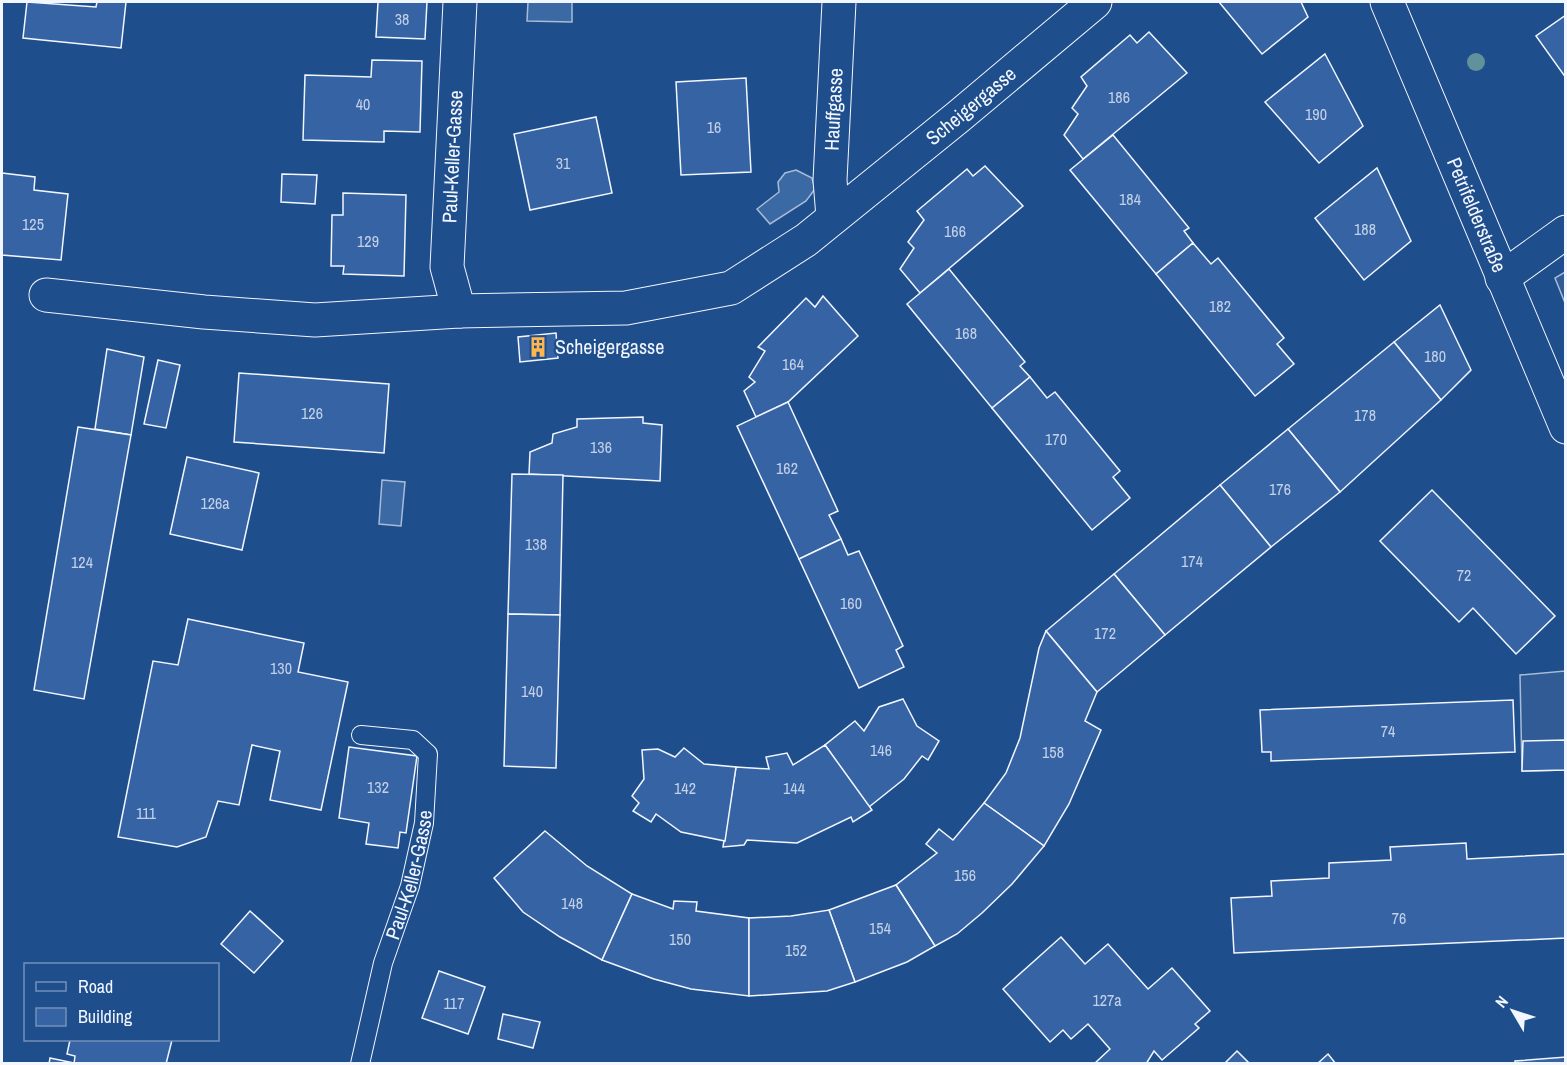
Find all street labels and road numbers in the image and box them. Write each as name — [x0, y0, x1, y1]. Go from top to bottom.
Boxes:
street label: Scheigergasse — [920, 60, 1021, 151]
street label: Hauffgasse — [818, 67, 849, 151]
street label: Paul-Keller-Gasse — [435, 90, 469, 224]
street label: Petrifelderstraße — [1441, 153, 1513, 276]
street label: Paul-Keller-Gasse — [378, 809, 438, 943]

